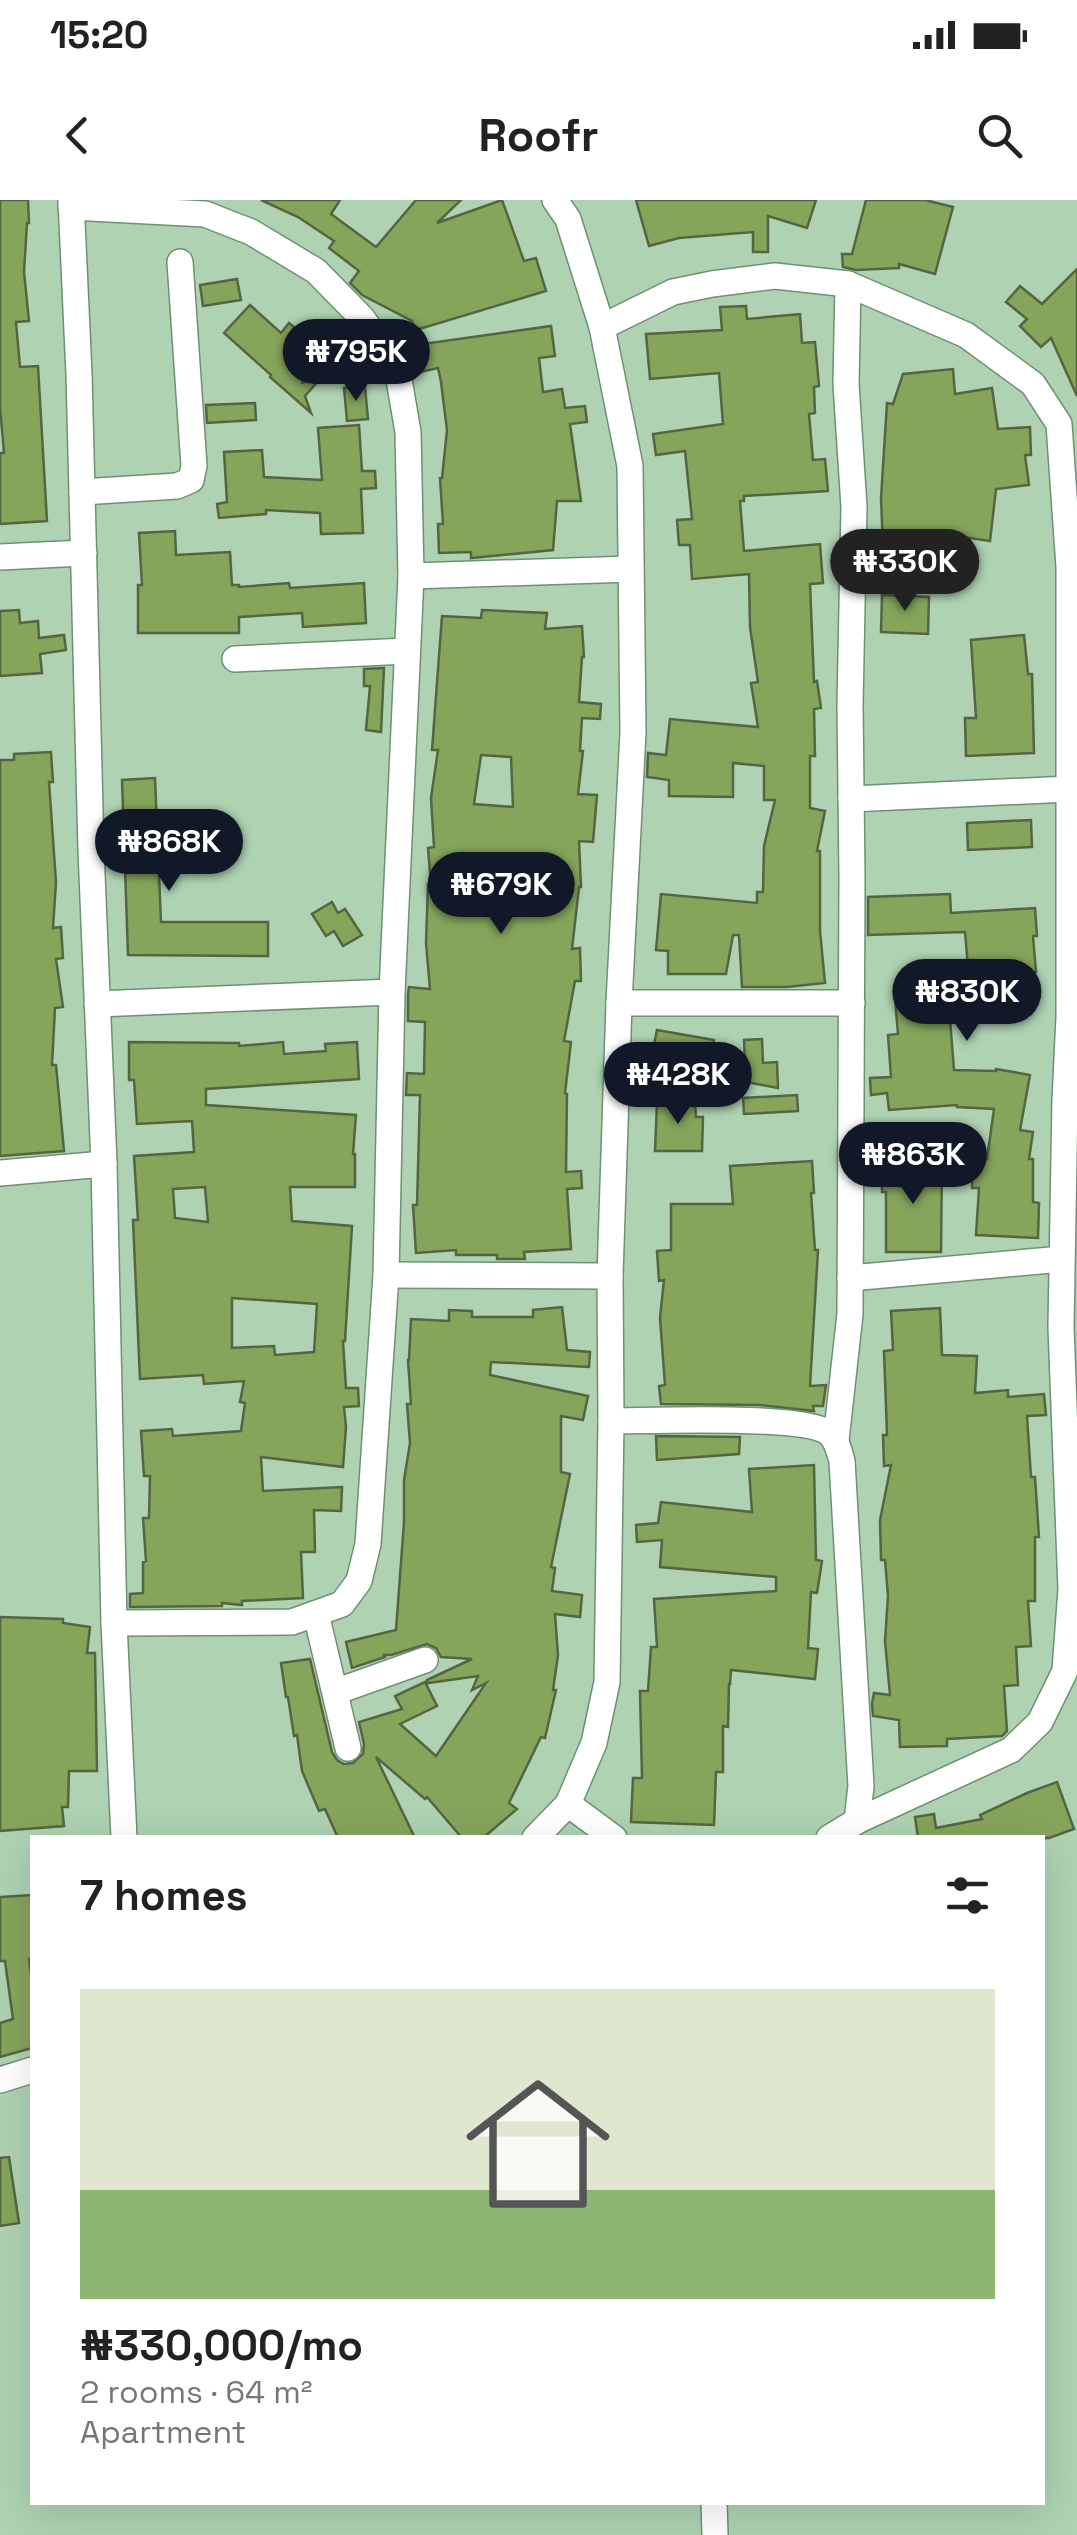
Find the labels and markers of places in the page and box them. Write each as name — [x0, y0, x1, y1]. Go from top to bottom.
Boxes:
pin: ₦795K — [286, 319, 426, 404]
pin: ₦330K — [835, 529, 975, 614]
pin: ₦868K — [99, 809, 239, 894]
pin: ₦679K — [431, 852, 571, 937]
pin: ₦830K — [897, 959, 1037, 1044]
pin: ₦428K — [608, 1042, 748, 1127]
pin: ₦863K — [843, 1122, 983, 1207]

